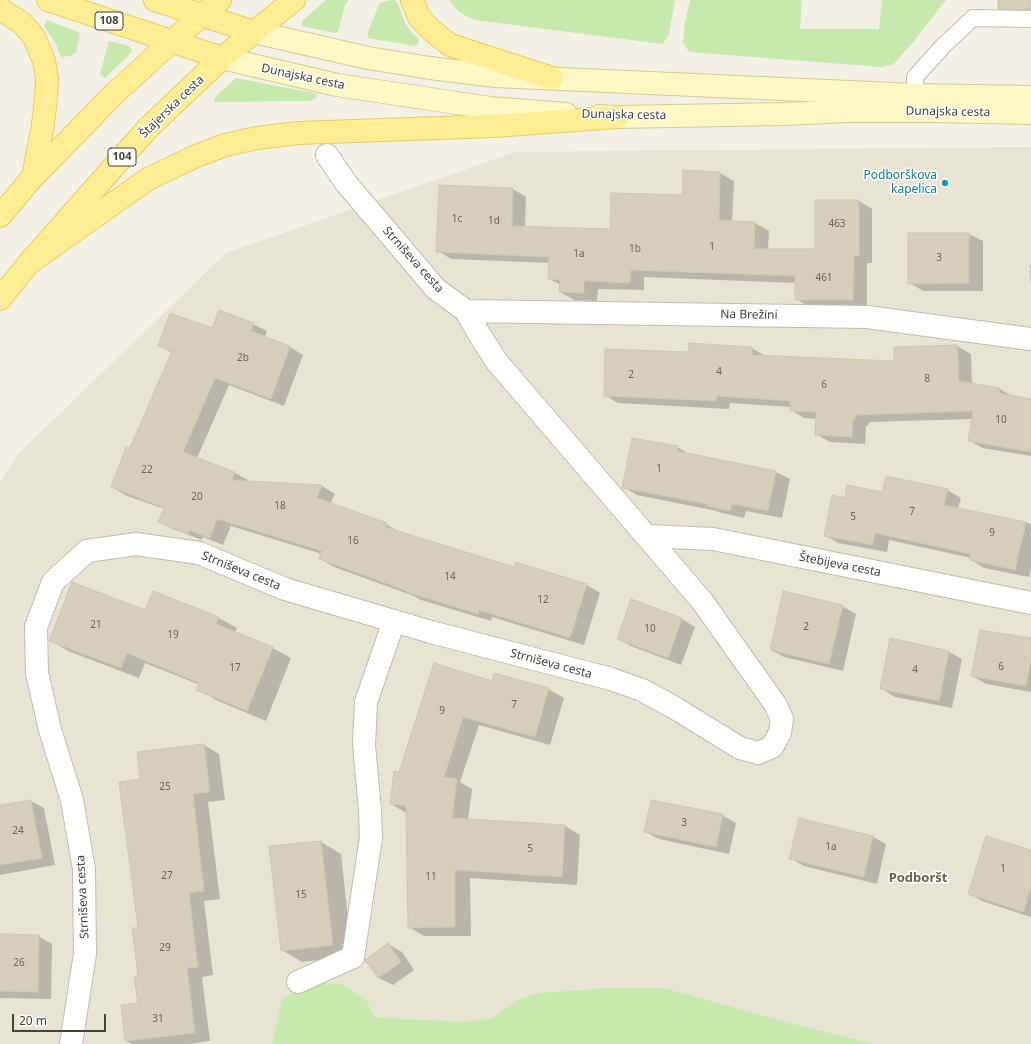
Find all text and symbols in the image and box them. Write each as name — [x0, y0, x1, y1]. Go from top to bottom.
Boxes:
road number: 108 — [95, 12, 123, 30]
street label: Dunajska cesta — [260, 61, 346, 93]
street label: Štajerska cesta — [137, 73, 207, 141]
street label: Dunajska cesta — [905, 104, 991, 120]
street label: Dunajska cesta — [581, 107, 667, 123]
road number: 104 — [108, 148, 136, 166]
place label: Podborškova kapelica — [864, 169, 937, 197]
marker: Podborškova kapelica — [940, 178, 950, 188]
house number: 1c — [452, 213, 462, 225]
house number: 1d — [488, 215, 500, 227]
house number: 463 — [828, 218, 846, 230]
street label: Strniševa cesta — [380, 224, 446, 296]
house number: 1 — [709, 241, 715, 253]
house number: 1b — [629, 243, 641, 255]
house number: 1a — [573, 248, 585, 260]
house number: 3 — [936, 252, 942, 264]
house number: 461 — [815, 272, 833, 284]
street label: Na Brežini — [720, 307, 778, 323]
house number: 2b — [237, 352, 249, 364]
house number: 4 — [716, 366, 722, 378]
house number: 2 — [628, 369, 634, 381]
house number: 8 — [924, 373, 930, 385]
house number: 6 — [821, 379, 827, 391]
house number: 10 — [995, 414, 1007, 426]
house number: 1 — [656, 463, 662, 475]
house number: 22 — [141, 464, 153, 476]
house number: 20 — [191, 491, 203, 503]
house number: 18 — [274, 500, 286, 512]
house number: 7 — [909, 506, 915, 518]
house number: 5 — [850, 511, 856, 523]
house number: 9 — [989, 527, 995, 539]
house number: 16 — [347, 535, 359, 547]
street label: Strniševa cesta — [199, 549, 283, 593]
street label: Štebijeva cesta — [798, 550, 882, 580]
house number: 14 — [444, 571, 456, 583]
house number: 12 — [537, 594, 549, 606]
house number: 21 — [90, 619, 102, 631]
house number: 2 — [803, 621, 809, 633]
house number: 10 — [644, 623, 656, 635]
house number: 19 — [167, 629, 179, 641]
street label: Strniševa cesta — [509, 646, 593, 682]
house number: 6 — [998, 661, 1004, 673]
house number: 17 — [229, 662, 241, 674]
house number: 4 — [912, 664, 918, 676]
house number: 7 — [511, 699, 517, 711]
house number: 9 — [439, 705, 445, 717]
house number: 25 — [159, 781, 171, 793]
house number: 3 — [681, 817, 687, 829]
house number: 24 — [12, 825, 24, 837]
house number: 1a — [825, 841, 837, 853]
house number: 5 — [527, 843, 533, 855]
street label: Strniševa cesta — [74, 855, 92, 939]
house number: 1 — [1000, 863, 1006, 875]
house number: 27 — [161, 870, 173, 882]
district label: Podboršt — [889, 870, 947, 886]
house number: 11 — [425, 871, 437, 883]
house number: 15 — [295, 889, 307, 901]
house number: 29 — [159, 942, 171, 954]
house number: 26 — [13, 957, 25, 969]
scale bar — [14, 1006, 108, 1032]
text: 20 m — [19, 1012, 47, 1029]
house number: 31 — [152, 1013, 164, 1025]

